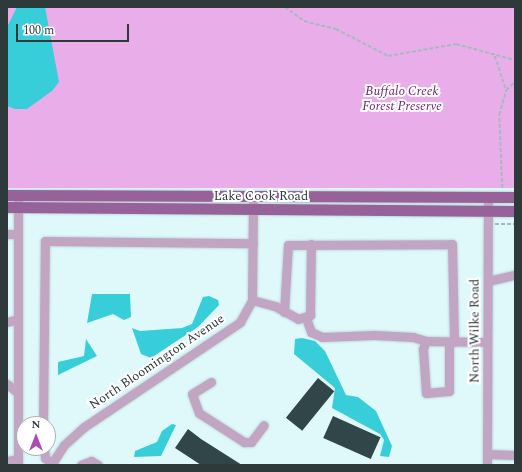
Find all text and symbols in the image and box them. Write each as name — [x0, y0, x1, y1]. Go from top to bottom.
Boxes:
scale bar — [18, 16, 131, 42]
text: 100 m — [23, 21, 54, 40]
park label: Buffalo Creek Forest Preserve — [362, 84, 442, 115]
street label: Lake Cook Road — [214, 188, 308, 204]
street label: North Wilke Road — [467, 279, 483, 383]
street label: North Bloomington Avenue — [87, 311, 227, 413]
north arrow — [16, 416, 56, 456]
text: N — [32, 416, 40, 433]

